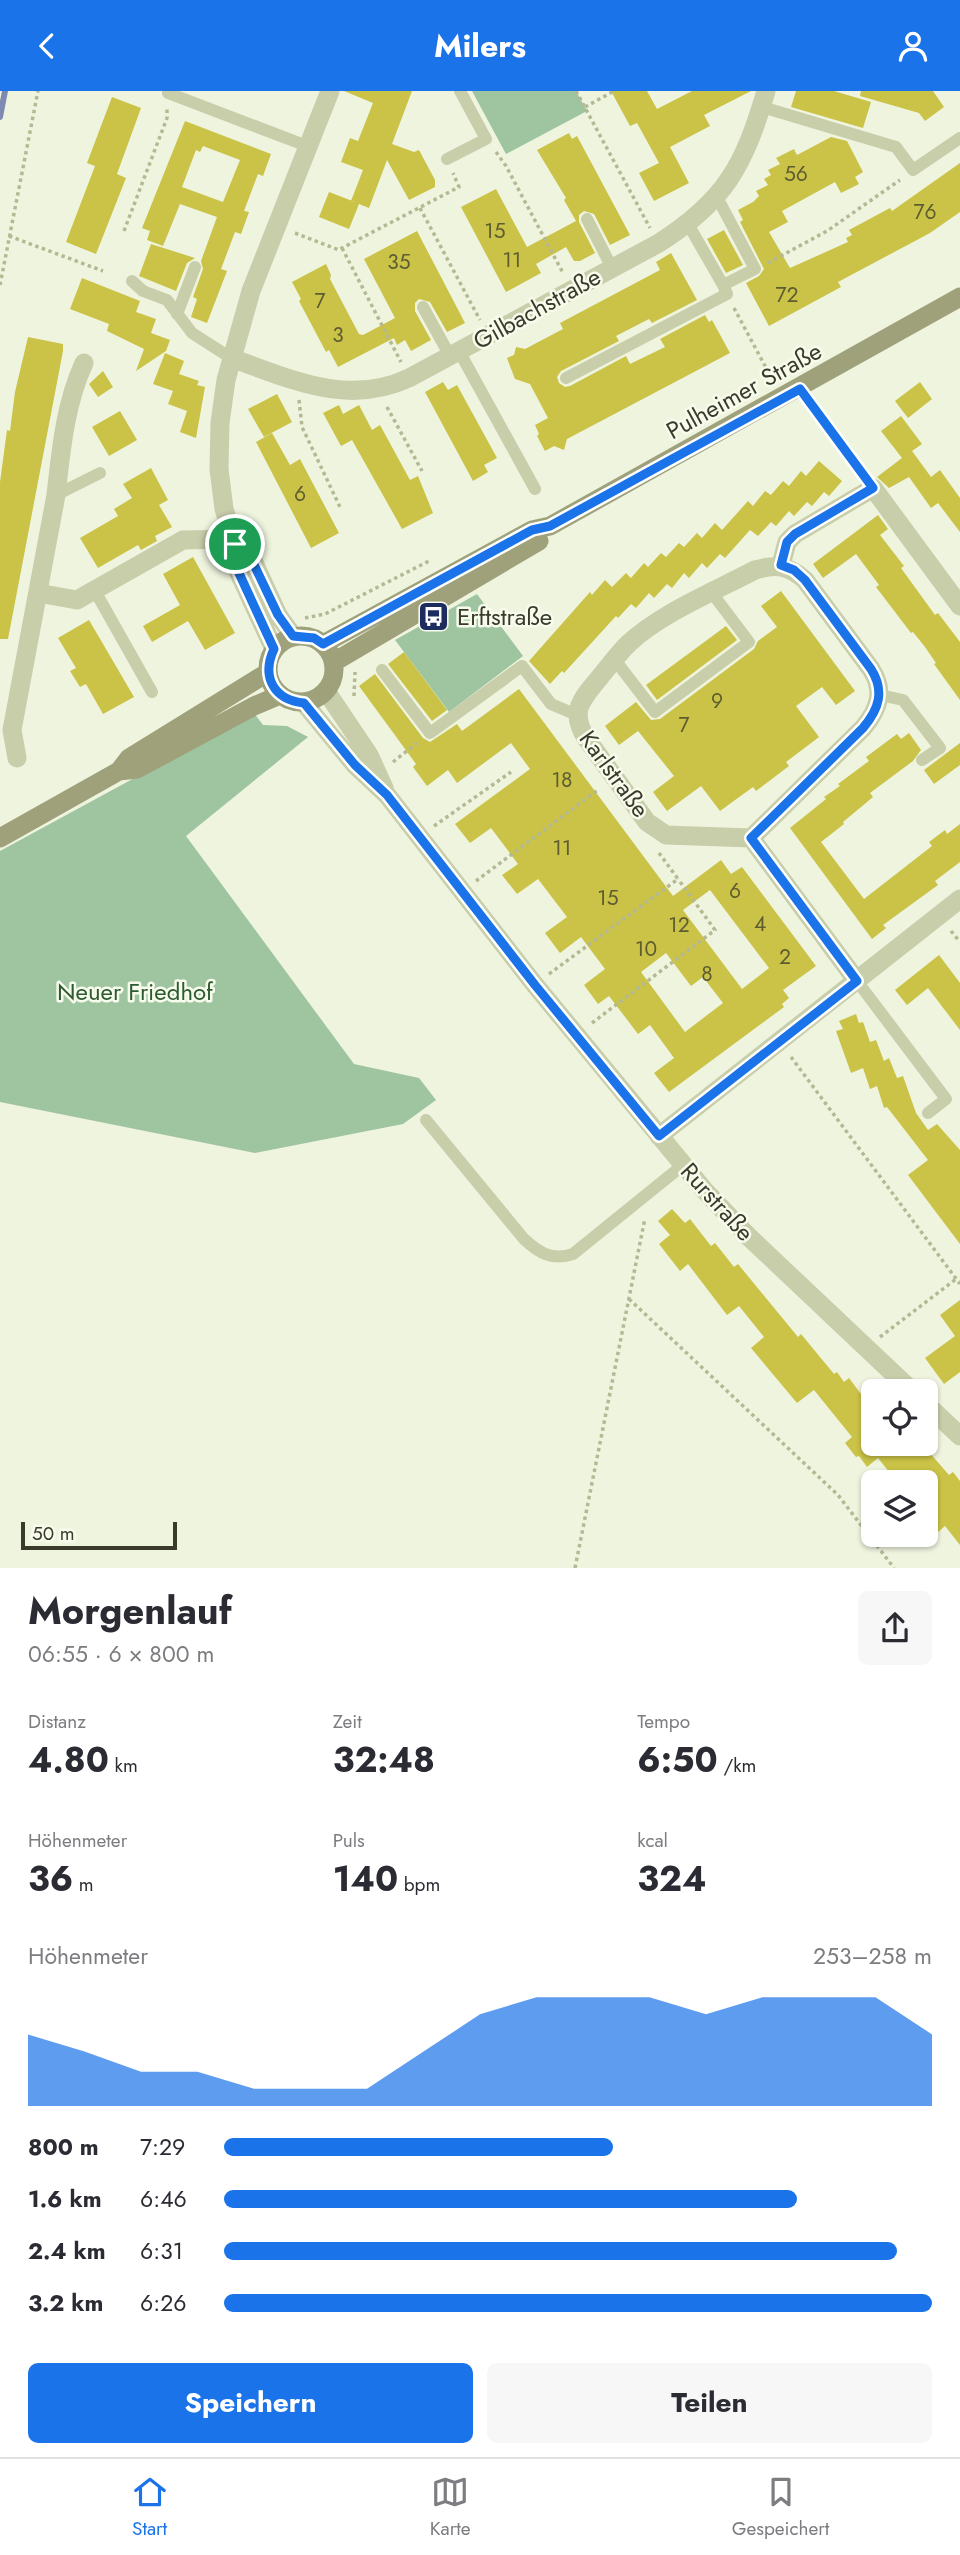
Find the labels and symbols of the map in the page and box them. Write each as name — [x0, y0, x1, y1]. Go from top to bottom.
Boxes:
house number: 56 — [784, 159, 808, 189]
house number: 76 — [913, 197, 937, 227]
house number: 15 — [484, 216, 506, 246]
house number: 11 — [503, 245, 521, 275]
house number: 35 — [387, 247, 411, 277]
street label: Gilbachstraße — [467, 259, 607, 358]
house number: 72 — [776, 280, 798, 310]
house number: 7 — [314, 286, 326, 316]
house number: 3 — [332, 320, 344, 350]
street label: Pulheimer Straße — [660, 333, 828, 448]
house number: 6 — [294, 479, 306, 509]
pin — [205, 514, 265, 574]
place label: Erftstraße — [457, 599, 552, 634]
bus stop icon: Erftstraße — [417, 600, 451, 634]
house number: 9 — [711, 686, 723, 716]
house number: 7 — [678, 710, 690, 740]
street label: Karlstraße — [571, 723, 658, 824]
house number: 18 — [552, 765, 572, 795]
house number: 11 — [553, 833, 571, 863]
house number: 6 — [729, 876, 741, 906]
house number: 15 — [597, 883, 619, 913]
house number: 4 — [754, 909, 766, 939]
house number: 12 — [668, 910, 690, 940]
house number: 10 — [635, 934, 657, 964]
house number: 2 — [779, 942, 791, 972]
house number: 8 — [701, 959, 713, 989]
park label: Neuer Friedhof — [57, 974, 214, 1009]
street label: Rurstraße — [672, 1155, 762, 1249]
scale bar — [21, 1519, 177, 1551]

